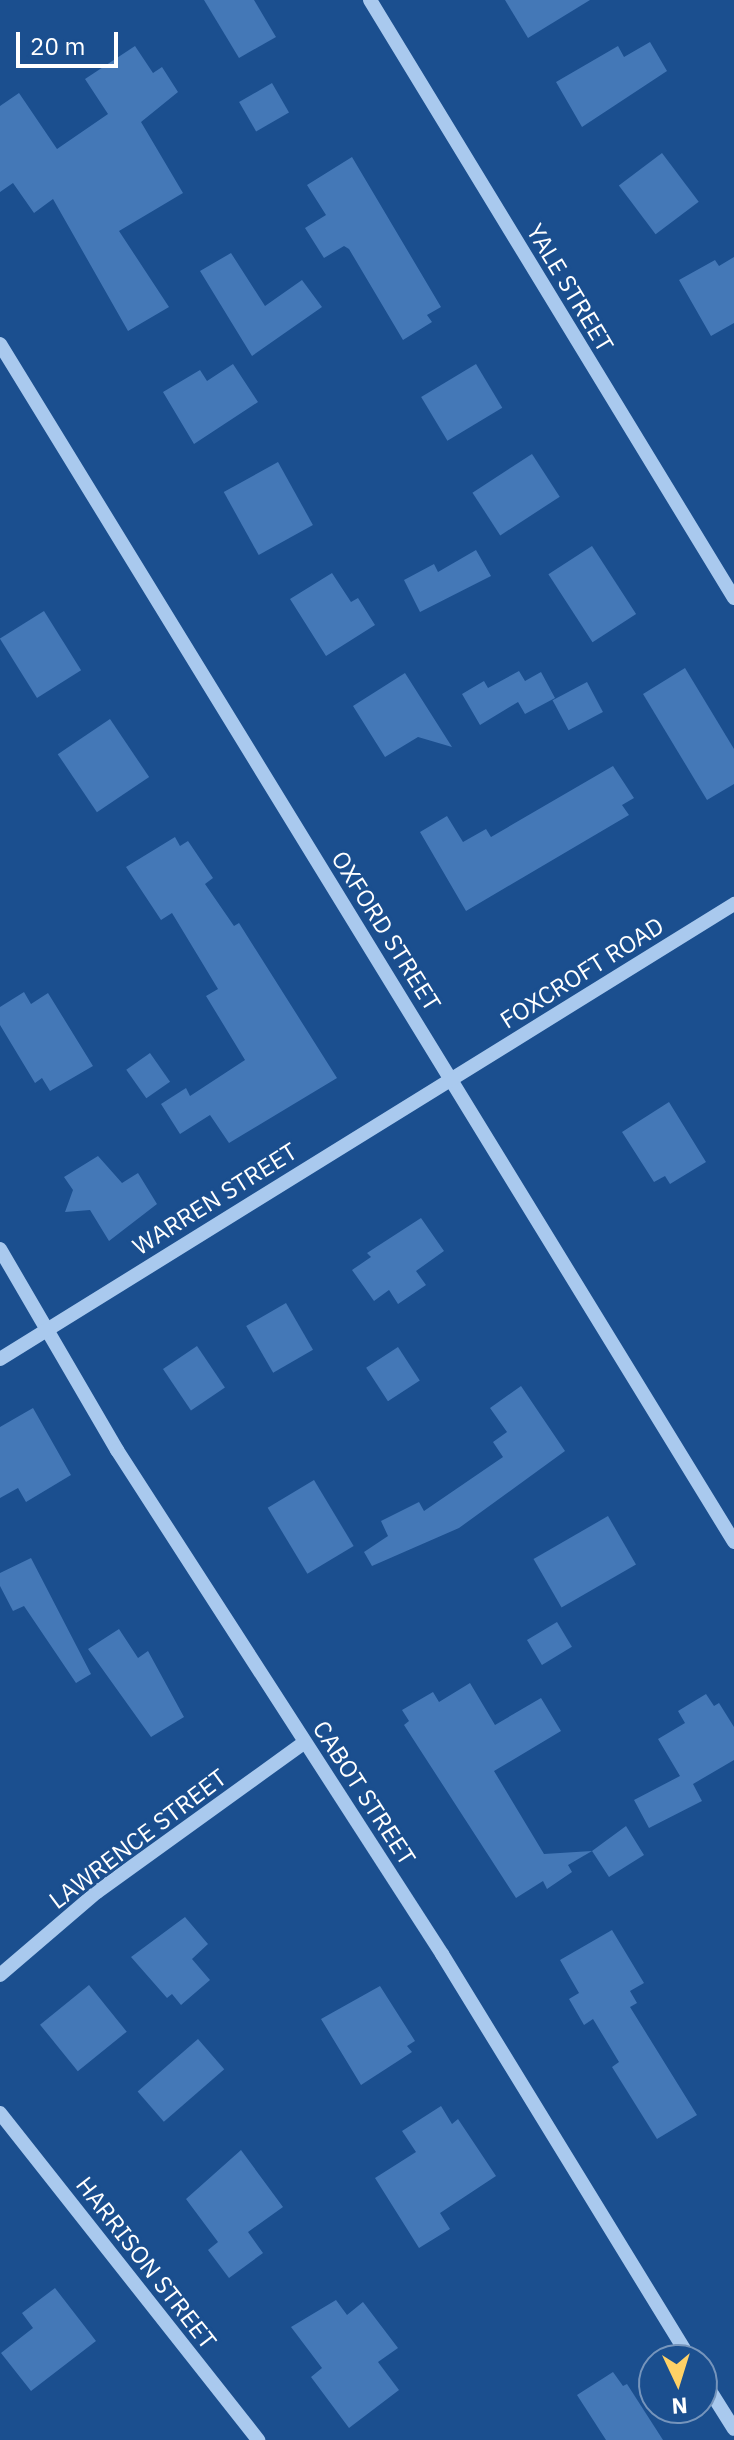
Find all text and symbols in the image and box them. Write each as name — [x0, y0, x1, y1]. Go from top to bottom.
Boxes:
scale bar — [20, 16, 122, 66]
text: 20 m — [30, 30, 85, 62]
street label: YALE STREET — [520, 219, 620, 357]
street label: OXFORD STREET — [325, 846, 447, 1016]
street label: FOXCROFT ROAD — [495, 911, 669, 1035]
street label: WARREN STREET — [127, 1137, 303, 1261]
street label: CABOT STREET — [307, 1715, 421, 1871]
street label: LAWRENCE STREET — [44, 1763, 232, 1915]
street label: HARRISON STREET — [70, 2171, 222, 2355]
north arrow — [638, 2344, 718, 2424]
text: N — [671, 2391, 689, 2421]

